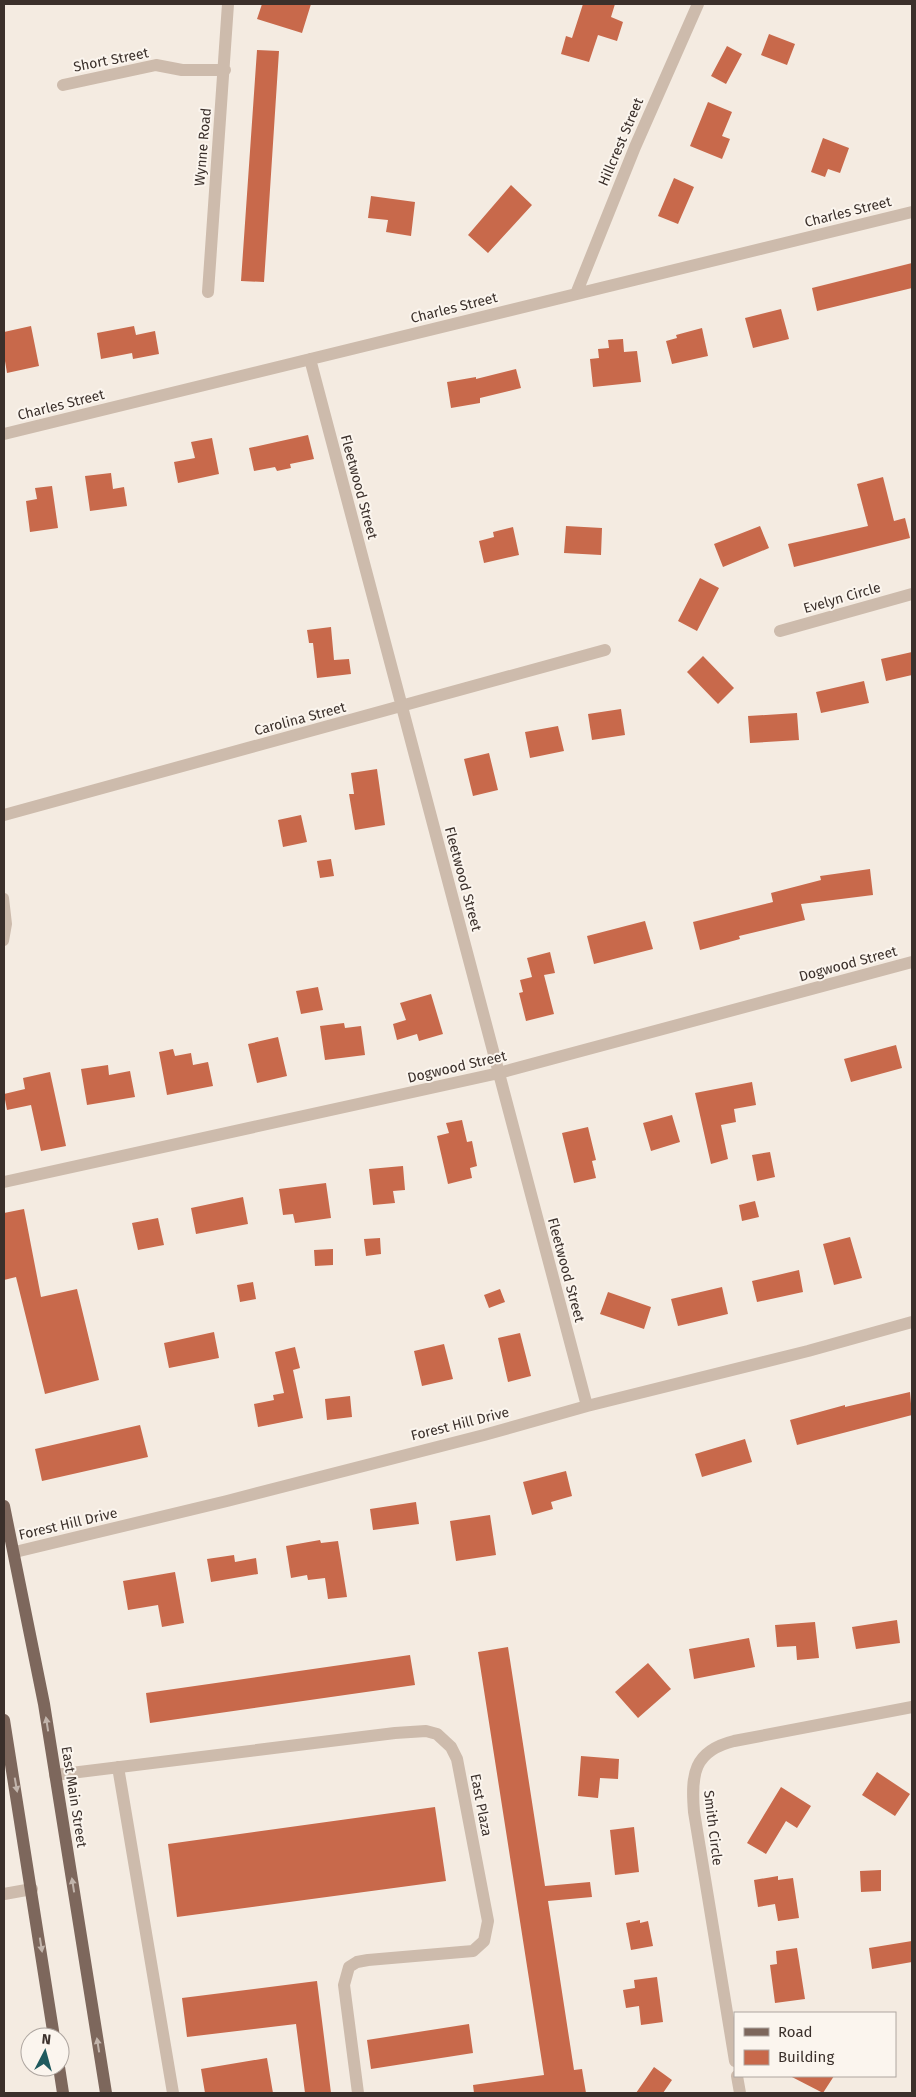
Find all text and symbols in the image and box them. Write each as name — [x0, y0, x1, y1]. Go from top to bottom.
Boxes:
street label: Short Street — [72, 44, 151, 76]
street label: Hillcrest Street — [595, 94, 648, 189]
street label: Wynne Road — [191, 107, 215, 187]
street label: Charles Street — [803, 193, 894, 231]
street label: Charles Street — [409, 289, 500, 327]
street label: Charles Street — [16, 386, 107, 424]
street label: Fleetwood Street — [337, 433, 381, 542]
street label: Evelyn Circle — [801, 579, 883, 617]
street label: Carolina Street — [252, 698, 349, 739]
street label: Fleetwood Street — [441, 825, 485, 934]
street label: Dogwood Street — [797, 942, 900, 985]
street label: Dogwood Street — [406, 1047, 509, 1087]
street label: Fleetwood Street — [544, 1216, 588, 1325]
street label: Forest Hill Drive — [409, 1404, 511, 1444]
street label: Forest Hill Drive — [17, 1504, 119, 1544]
one-way arrow — [43, 1716, 51, 1732]
street label: East Main Street — [58, 1745, 91, 1850]
street label: East Plaza — [467, 1772, 495, 1838]
one-way arrow — [12, 1777, 20, 1793]
street label: Smith Circle — [700, 1789, 726, 1867]
one-way arrow — [68, 1876, 76, 1892]
one-way arrow — [37, 1938, 45, 1954]
legend — [734, 2012, 896, 2077]
text: Road — [778, 2023, 813, 2041]
north arrow — [20, 2027, 70, 2077]
text: N — [41, 2031, 52, 2049]
one-way arrow — [94, 2037, 102, 2053]
text: Building — [778, 2048, 834, 2066]

